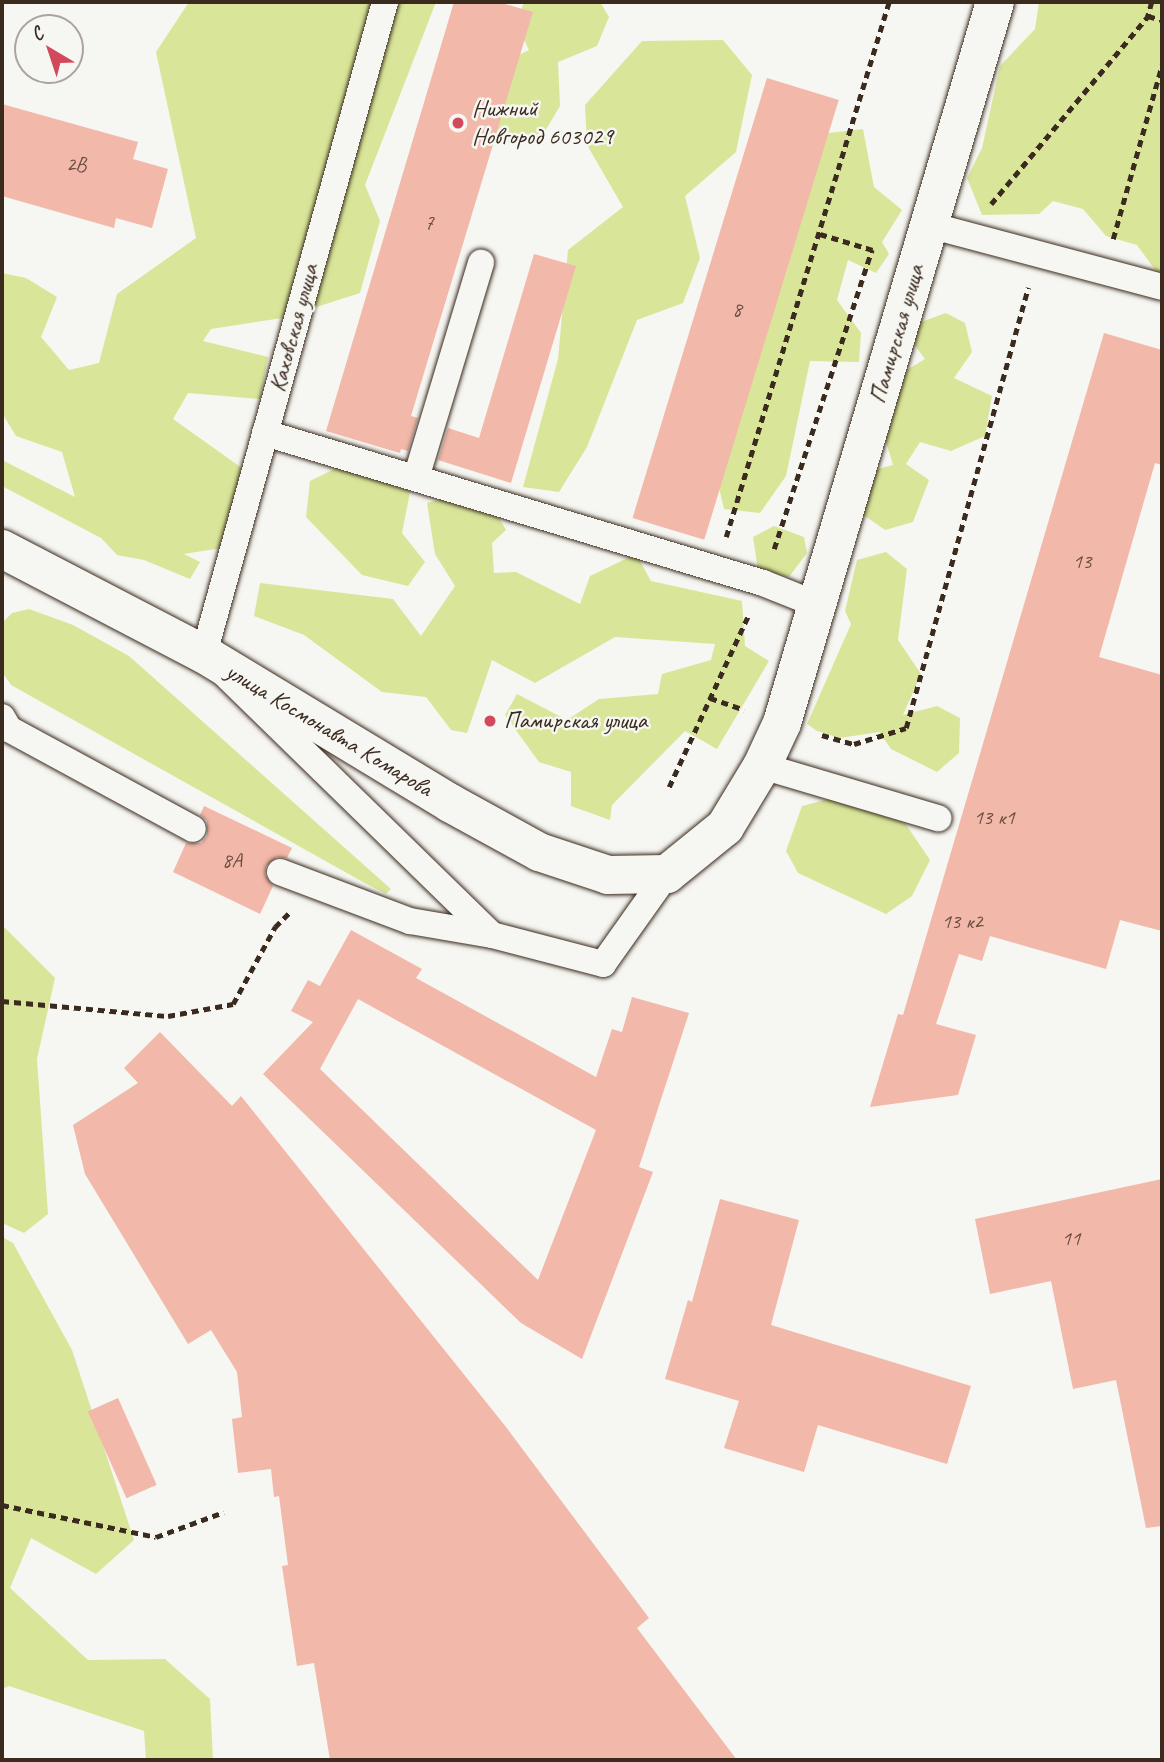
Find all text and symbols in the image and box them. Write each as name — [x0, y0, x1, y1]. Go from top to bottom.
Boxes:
north arrow — [14, 14, 84, 84]
text: С — [26, 22, 48, 47]
place label: Нижний Новгород 603029 — [472, 95, 613, 151]
marker: Нижний Новгород 603029 — [450, 115, 466, 131]
house number: 2В — [66, 151, 86, 177]
house number: 7 — [424, 209, 434, 235]
street label: Каховская улица — [263, 260, 325, 396]
street label: Памирская улица — [863, 260, 931, 408]
house number: 8 — [732, 296, 742, 322]
house number: 13 — [1073, 548, 1091, 574]
street label: улица Космонавта Комарова — [220, 657, 438, 803]
place label: Памирская улица — [504, 707, 650, 735]
marker: Памирская улица — [482, 713, 498, 729]
house number: 13 к1 — [973, 804, 1015, 830]
house number: 8А — [222, 847, 242, 873]
house number: 13 к2 — [941, 908, 983, 934]
house number: 11 — [1062, 1225, 1080, 1251]

